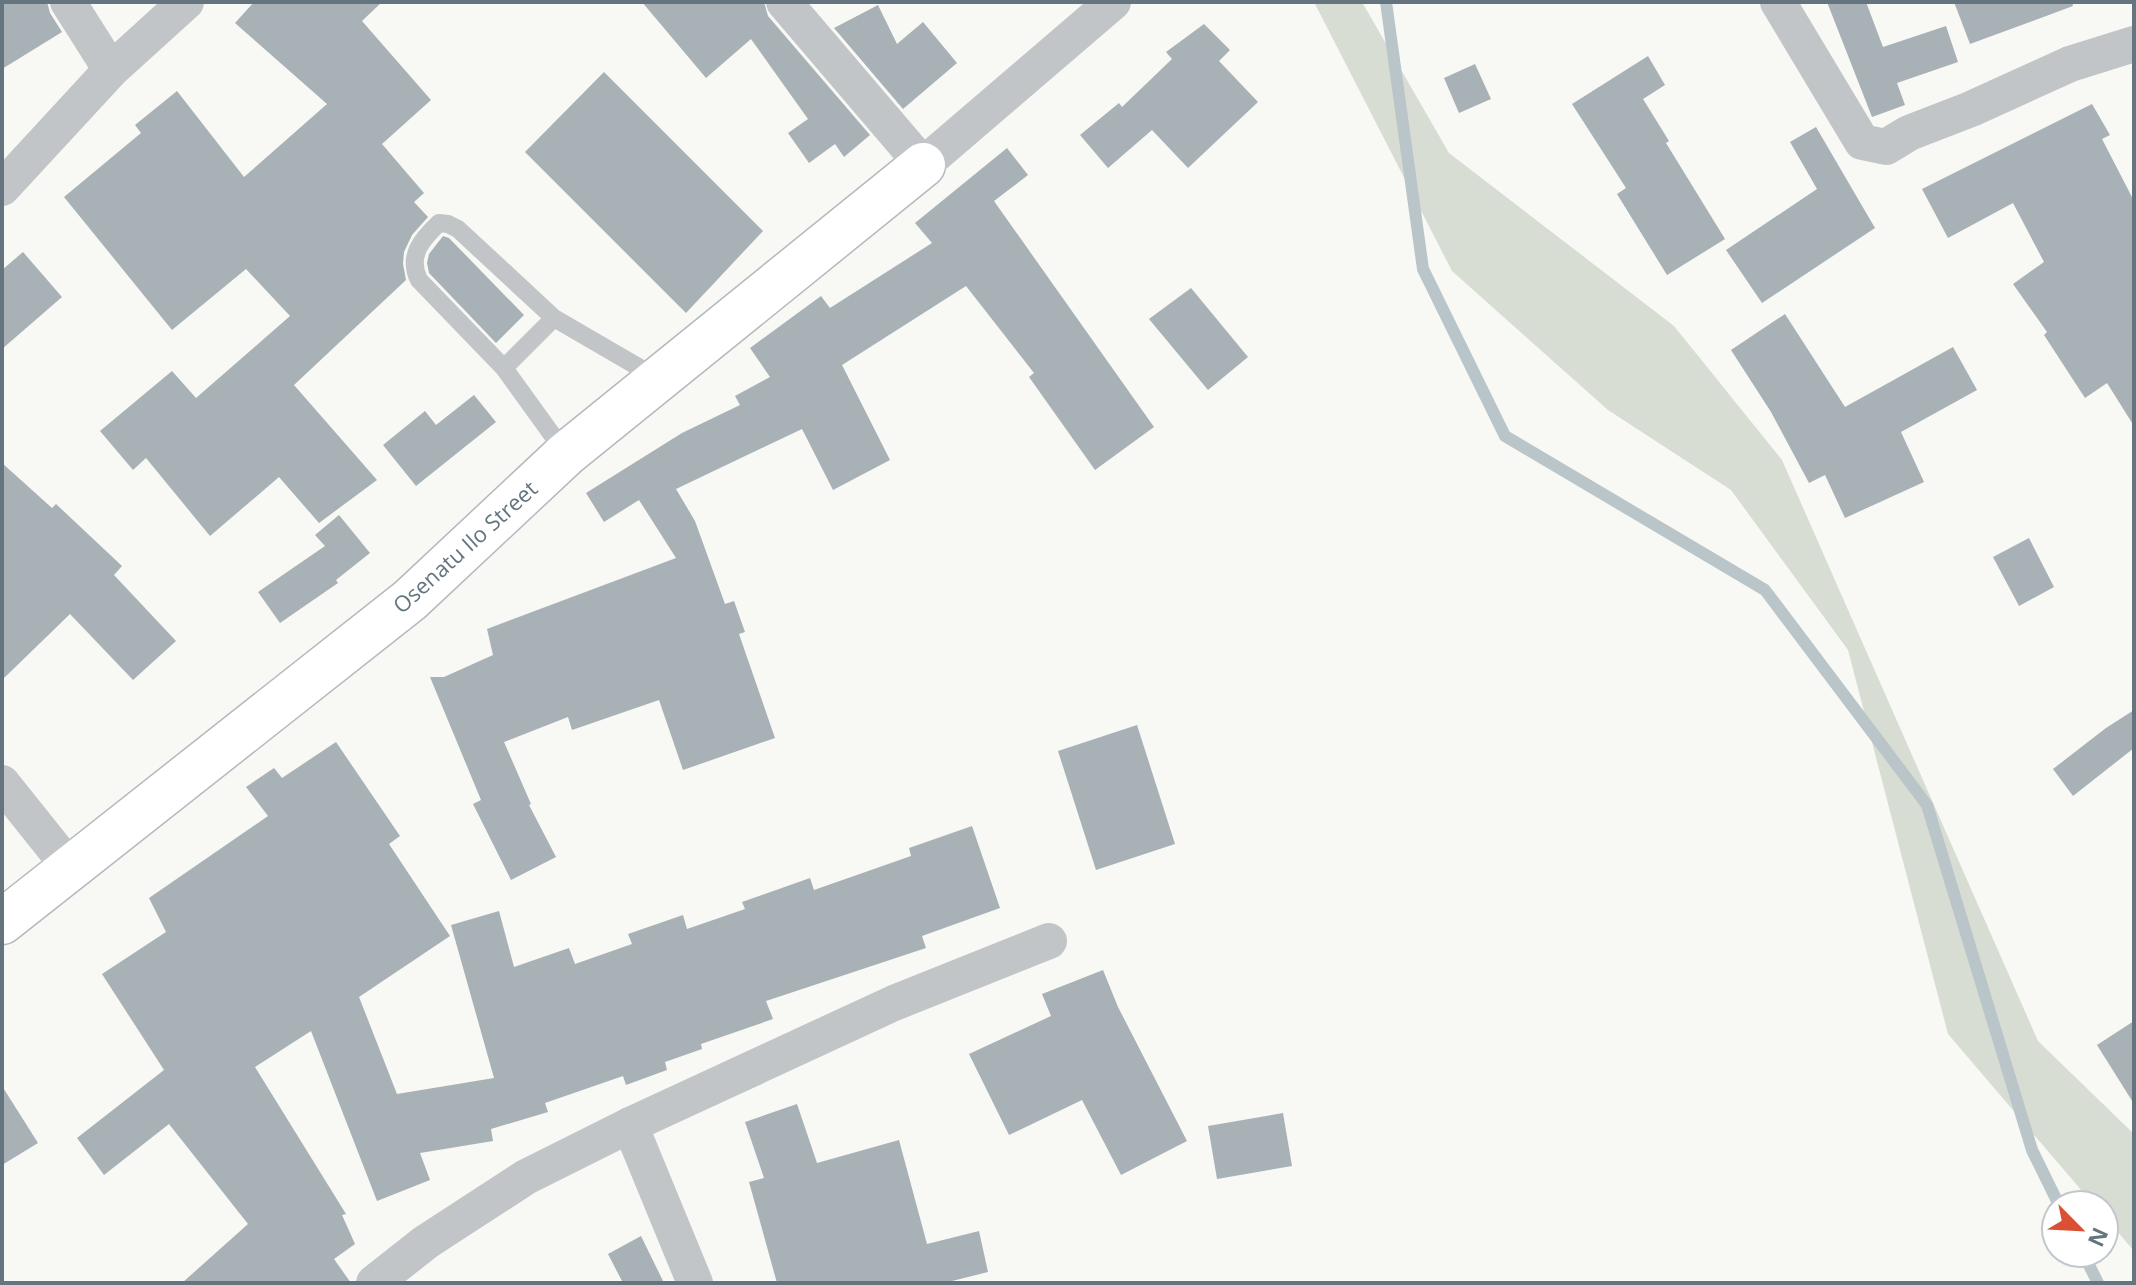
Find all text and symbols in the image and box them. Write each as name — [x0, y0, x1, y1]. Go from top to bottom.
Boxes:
street label: Osenatu Ilo Street — [386, 473, 543, 619]
north arrow — [2040, 1189, 2120, 1269]
text: N — [2082, 1223, 2117, 1252]

